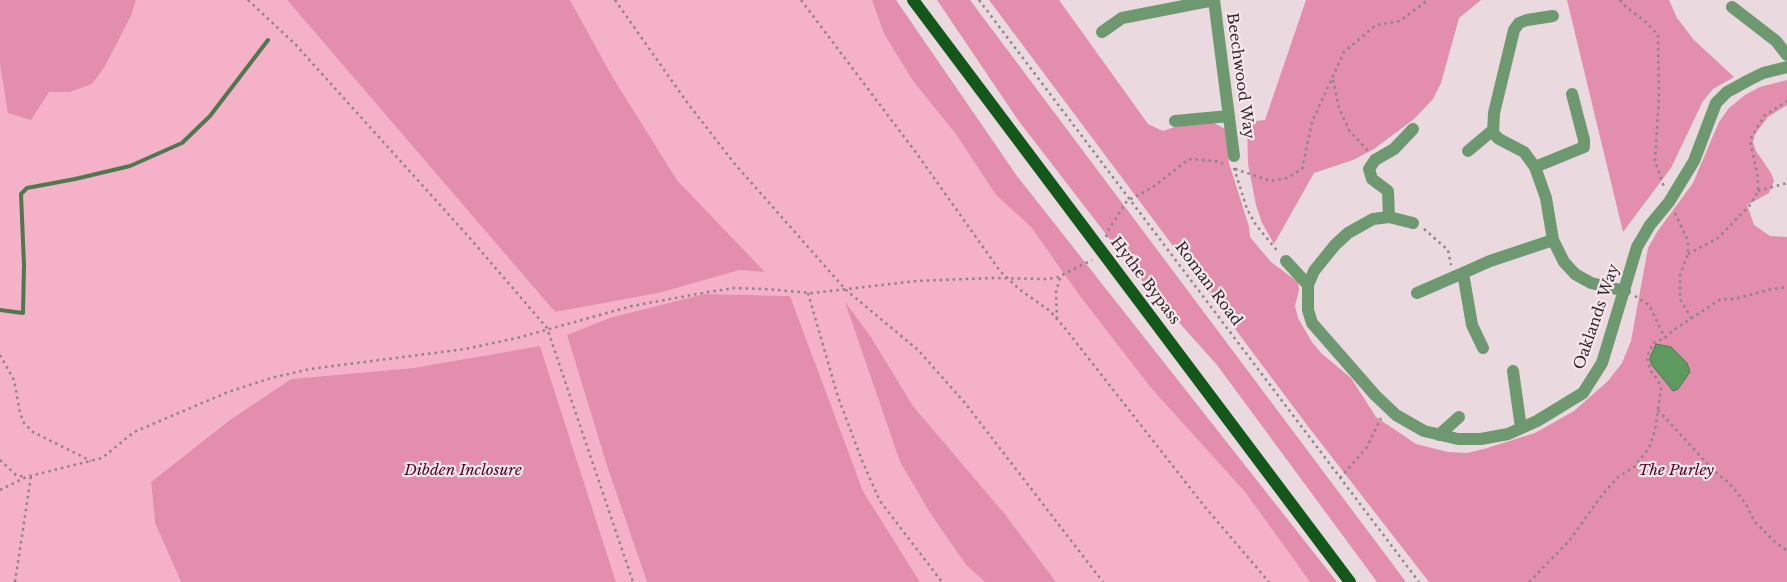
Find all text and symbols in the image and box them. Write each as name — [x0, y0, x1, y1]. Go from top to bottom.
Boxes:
street label: Beechwood Way — [1222, 12, 1258, 140]
street label: Hythe Bypass — [1106, 234, 1184, 328]
street label: Roman Road — [1171, 238, 1245, 330]
street label: Oaklands Way — [1571, 262, 1623, 372]
park label: Dibden Inclosure — [404, 462, 522, 480]
park label: The Purley — [1638, 462, 1714, 480]

